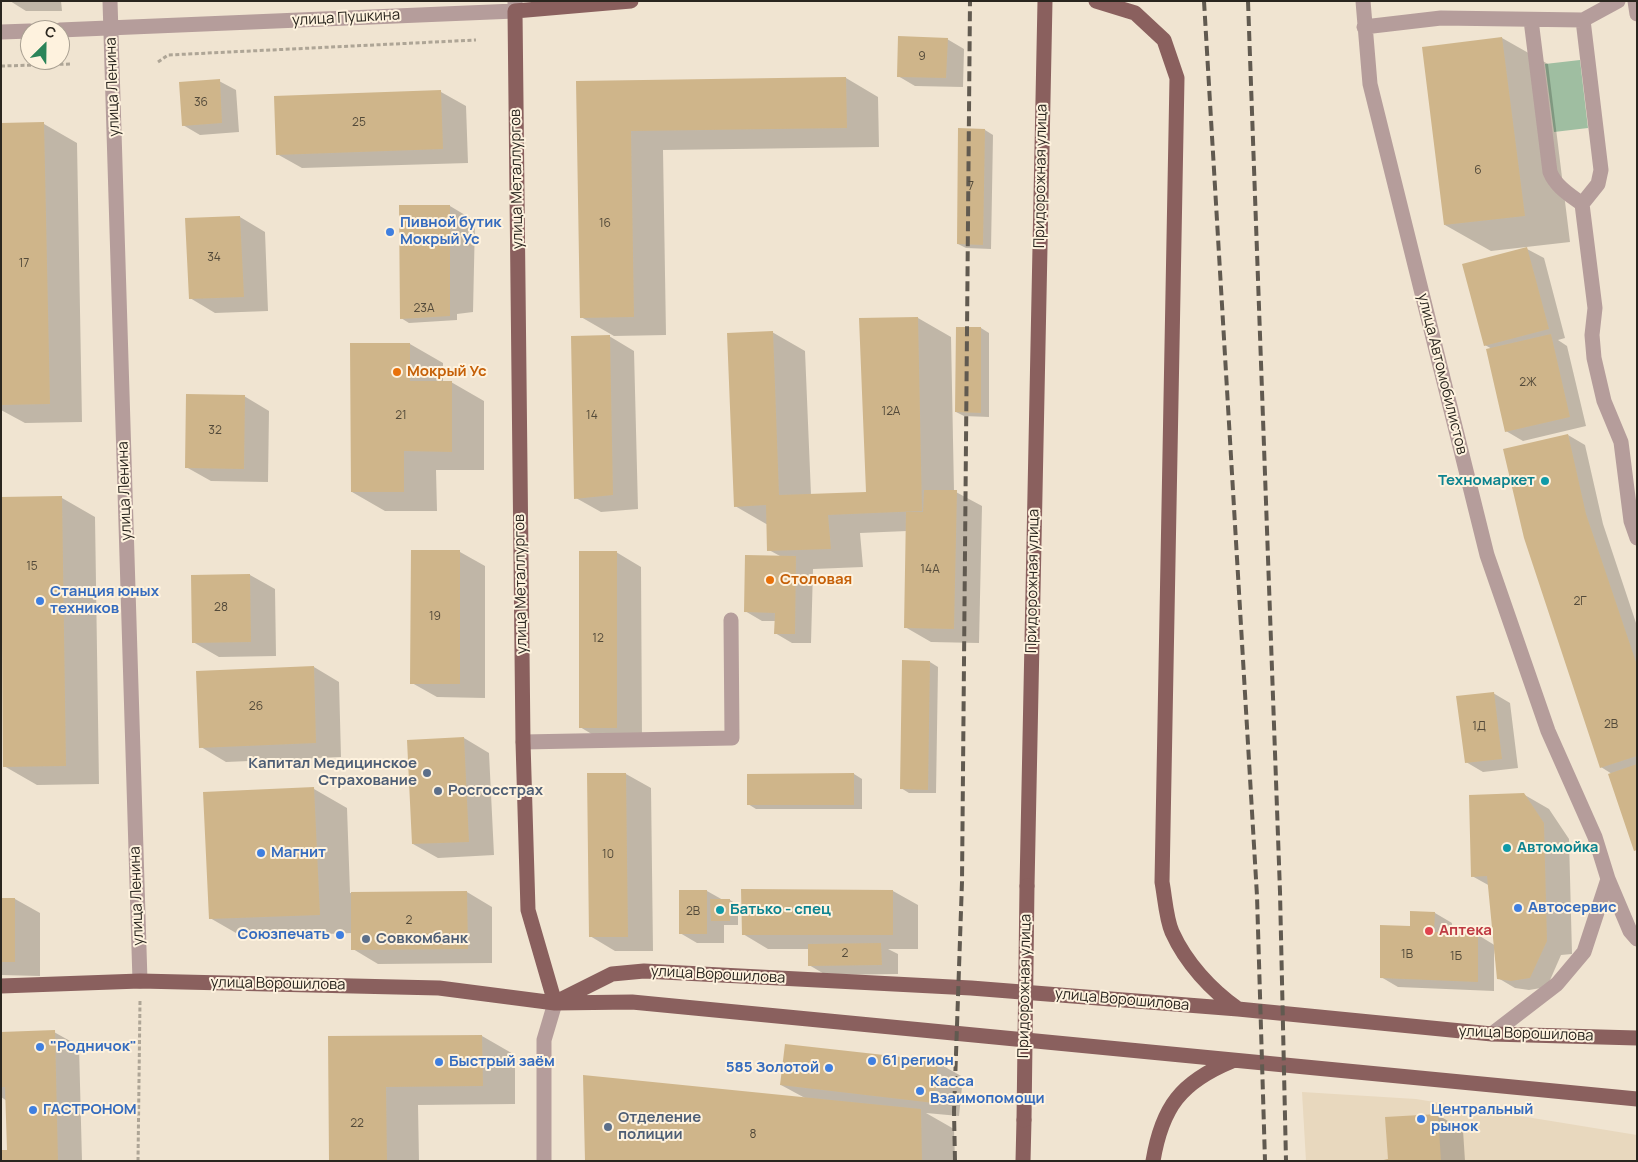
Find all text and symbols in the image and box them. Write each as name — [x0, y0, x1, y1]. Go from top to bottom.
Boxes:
street label: улица Пушкина — [291, 6, 401, 30]
north arrow — [20, 20, 70, 70]
text: С — [42, 21, 59, 42]
street label: улица Ленина — [102, 37, 124, 137]
house number: 9 — [918, 50, 926, 64]
house number: 36 — [194, 96, 208, 110]
street label: Придорожная улица — [1031, 104, 1051, 248]
street label: улица Металлургов — [507, 109, 527, 249]
house number: 25 — [352, 116, 366, 130]
house number: 6 — [1474, 164, 1482, 178]
house number: 7 — [968, 180, 974, 194]
place label: Пивной бутик Мокрый Ус — [400, 214, 501, 249]
house number: 16 — [599, 217, 611, 231]
marker: Пивной бутик Мокрый Ус — [384, 226, 396, 238]
house number: 34 — [207, 251, 221, 265]
house number: 17 — [19, 257, 29, 271]
street label: улица Автомобилистов — [1413, 292, 1471, 456]
house number: 23А — [413, 302, 435, 316]
place label: Мокрый Ус — [407, 363, 487, 381]
marker: Мокрый Ус — [391, 366, 403, 378]
house number: 2Ж — [1519, 376, 1537, 390]
house number: 12А — [882, 405, 900, 419]
house number: 21 — [395, 409, 407, 423]
house number: 14 — [586, 409, 598, 423]
house number: 32 — [208, 424, 222, 438]
street label: улица Ленина — [114, 441, 136, 541]
place label: Техномаркет — [1438, 472, 1535, 490]
marker: Техномаркет — [1539, 475, 1551, 487]
street label: Придорожная улица — [1023, 509, 1043, 653]
street label: улица Металлургов — [511, 514, 531, 654]
house number: 15 — [26, 560, 38, 574]
house number: 14А — [920, 563, 940, 577]
place label: Столовая — [780, 571, 852, 589]
marker: Столовая — [764, 574, 776, 586]
place label: Станция юных техников — [50, 583, 159, 618]
marker: Станция юных техников — [34, 595, 46, 607]
house number: 2Г — [1573, 595, 1587, 609]
house number: 28 — [214, 601, 228, 615]
house number: 19 — [429, 610, 441, 624]
house number: 12 — [592, 632, 604, 646]
house number: 26 — [249, 700, 263, 714]
house number: 2В — [1604, 718, 1618, 732]
house number: 1Д — [1472, 720, 1486, 734]
place label: Капитал Медицинское Страхование — [248, 755, 417, 790]
marker: Капитал Медицинское Страхование — [421, 767, 433, 779]
place label: Росгосстрах — [448, 782, 543, 800]
marker: Росгосстрах — [432, 785, 444, 797]
place label: Автомойка — [1517, 839, 1598, 857]
marker: Автомойка — [1501, 842, 1513, 854]
place label: Магнит — [271, 844, 326, 862]
street label: улица Ленина — [126, 846, 148, 946]
marker: Магнит — [255, 847, 267, 859]
house number: 10 — [602, 848, 614, 862]
place label: Автосервис — [1528, 899, 1617, 917]
place label: Батько - спец — [730, 901, 831, 919]
marker: Автосервис — [1512, 902, 1524, 914]
marker: Батько - спец — [714, 904, 726, 916]
house number: 2В — [686, 905, 700, 919]
house number: 2 — [406, 914, 412, 928]
street label: Придорожная улица — [1015, 914, 1035, 1058]
place label: Аптека — [1439, 922, 1492, 940]
marker: Аптека — [1423, 925, 1435, 937]
place label: Союзпечать — [237, 926, 330, 944]
marker: Союзпечать — [334, 929, 346, 941]
place label: Совкомбанк — [376, 930, 468, 948]
marker: Совкомбанк — [360, 933, 372, 945]
house number: 2 — [842, 947, 848, 961]
house number: 1В — [1401, 948, 1413, 962]
house number: 1Б — [1450, 950, 1462, 964]
street label: улица Ворошилова — [650, 962, 786, 988]
street label: улица Ворошилова — [210, 974, 346, 994]
street label: улица Ворошилова — [1054, 985, 1190, 1015]
street label: улица Ворошилова — [1458, 1023, 1594, 1045]
place label: "Родничок" — [50, 1038, 137, 1056]
marker: "Родничок" — [34, 1041, 46, 1053]
place label: 61 регион — [882, 1052, 954, 1070]
place label: Быстрый заём — [449, 1053, 555, 1071]
marker: 61 регион — [866, 1055, 878, 1067]
marker: Быстрый заём — [433, 1056, 445, 1068]
place label: 585 Золотой — [726, 1059, 819, 1077]
marker: 585 Золотой — [823, 1062, 835, 1074]
place label: Касса Взаимопомощи — [930, 1073, 1045, 1108]
marker: Касса Взаимопомощи — [914, 1085, 926, 1097]
place label: ГАСТРОНОМ — [43, 1101, 137, 1119]
place label: Центральный рынок — [1431, 1101, 1533, 1136]
marker: ГАСТРОНОМ — [27, 1104, 39, 1116]
place label: Отделение полиции — [618, 1109, 701, 1144]
marker: Центральный рынок — [1415, 1113, 1427, 1125]
house number: 22 — [350, 1117, 364, 1131]
marker: Отделение полиции — [602, 1121, 614, 1133]
house number: 8 — [750, 1128, 756, 1142]

